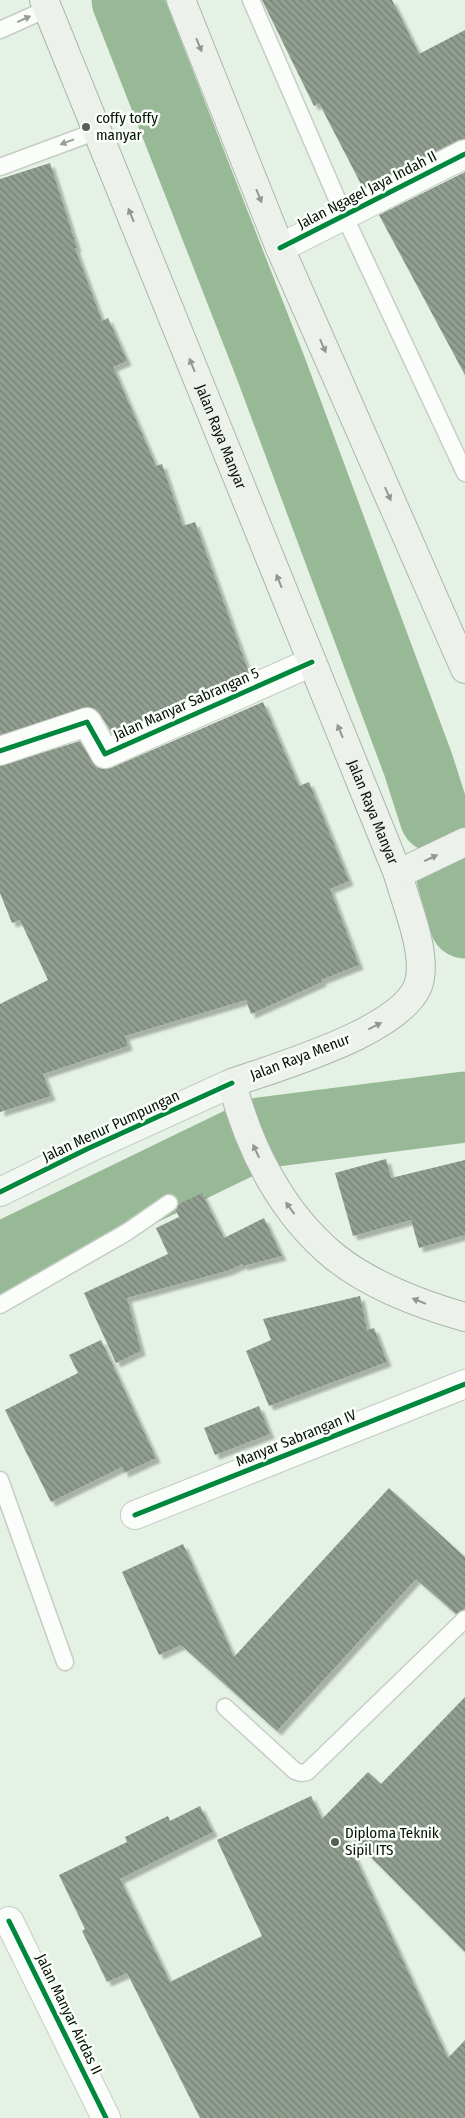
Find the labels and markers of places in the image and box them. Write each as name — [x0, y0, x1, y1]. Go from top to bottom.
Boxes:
place label: coffy toffy manyar — [96, 109, 158, 144]
marker: coffy toffy manyar — [80, 121, 92, 133]
place label: Diploma Teknik Sipil ITS — [345, 1824, 439, 1859]
marker: Diploma Teknik Sipil ITS — [329, 1836, 341, 1848]

